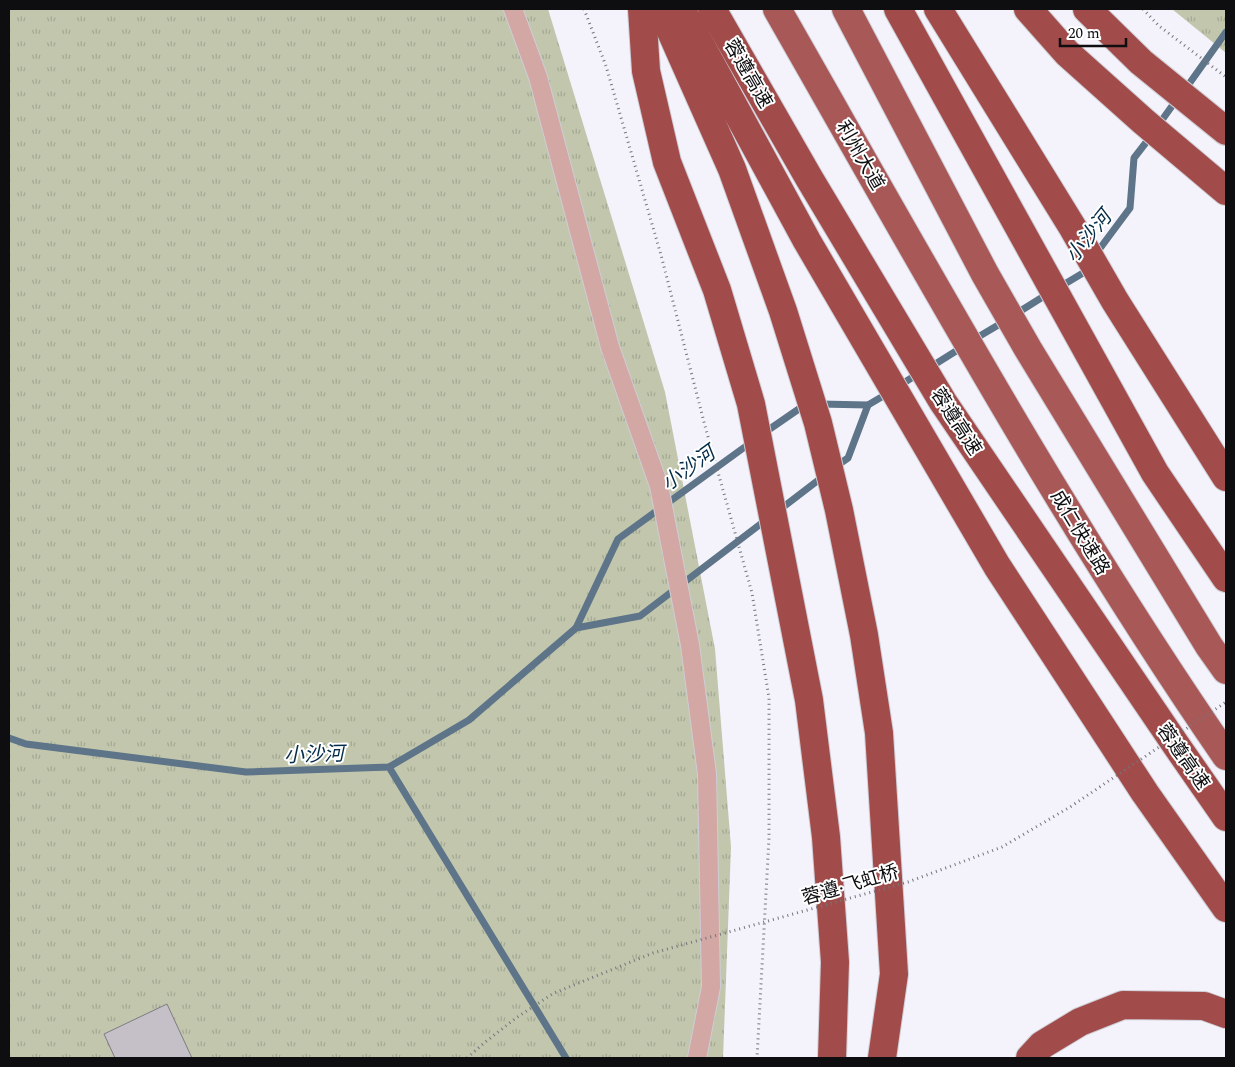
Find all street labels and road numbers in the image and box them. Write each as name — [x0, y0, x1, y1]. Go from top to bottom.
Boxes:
street label: 蓉遵高速 — [716, 34, 779, 114]
street label: 利州大道 — [828, 116, 891, 196]
street label: 蓉遵高速 — [923, 382, 989, 462]
street label: 成仁快速路 — [1043, 485, 1117, 581]
street label: 蓉遵高速 — [1149, 717, 1216, 796]
street label: 蓉遵·飞虹桥 — [798, 858, 902, 913]

